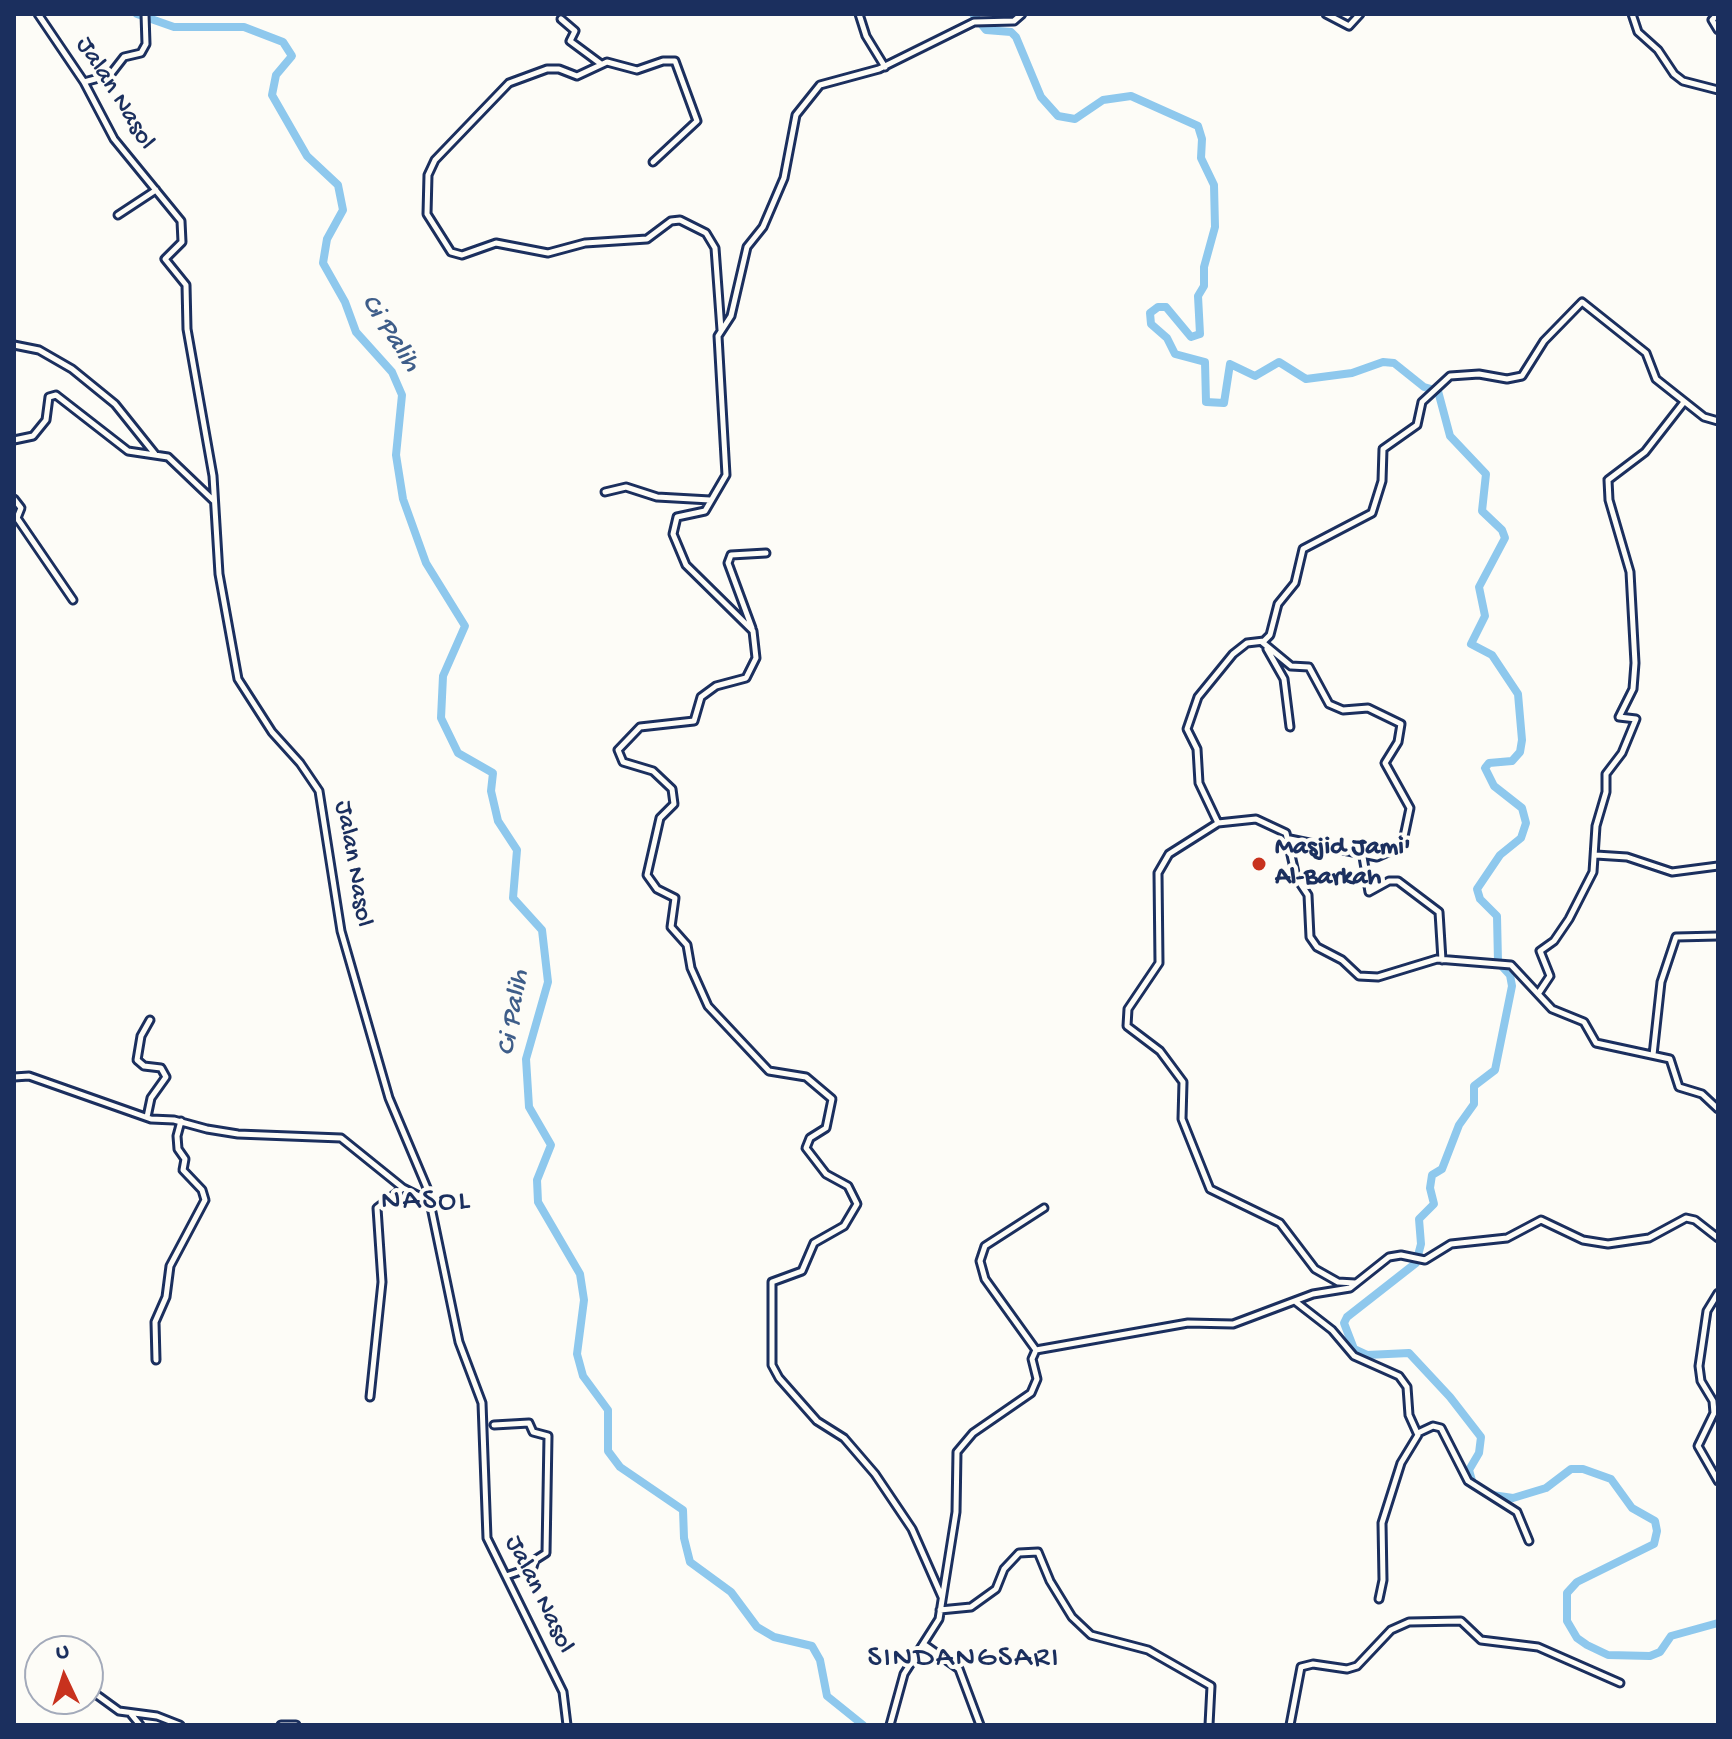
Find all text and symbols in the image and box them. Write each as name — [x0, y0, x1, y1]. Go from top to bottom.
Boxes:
street label: Jalan Nasol — [67, 32, 161, 156]
water label: Ci Palih — [351, 289, 427, 379]
street label: Jalan Nasol — [326, 799, 378, 929]
place label: Masjid Jami' Al-Barkah — [1275, 833, 1411, 894]
marker: Masjid Jami' Al-Barkah — [1250, 855, 1268, 873]
water label: Ci Palih — [491, 968, 539, 1058]
district label: NASOL — [381, 1185, 471, 1221]
street label: Jalan Nasol — [496, 1531, 580, 1659]
north arrow — [24, 1635, 104, 1715]
text: U — [55, 1640, 70, 1666]
district label: SINDANGSARI — [867, 1642, 1061, 1678]

